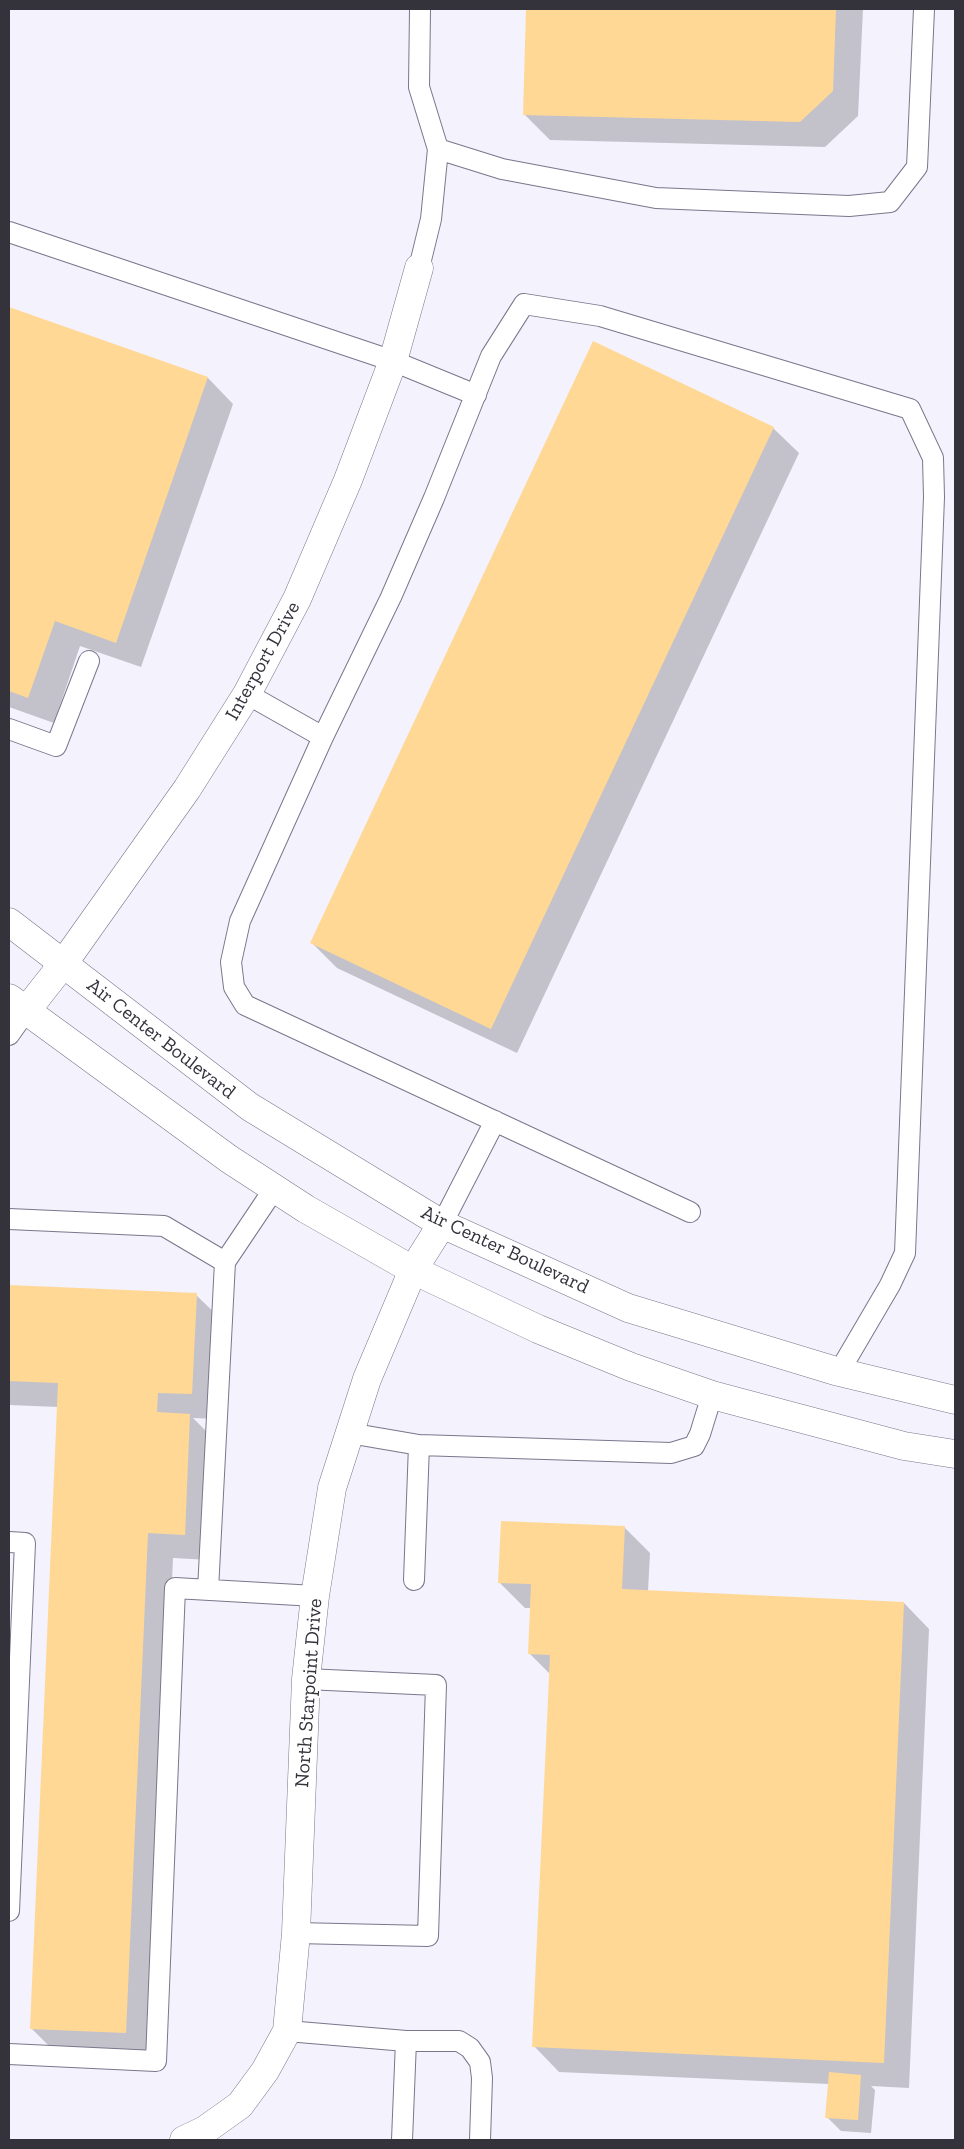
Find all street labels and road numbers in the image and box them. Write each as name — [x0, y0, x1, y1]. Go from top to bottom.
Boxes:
street label: Interport Drive — [221, 598, 305, 724]
street label: Air Center Boulevard — [82, 973, 240, 1105]
street label: Air Center Boulevard — [417, 1201, 593, 1299]
street label: North Starpoint Drive — [290, 1598, 328, 1788]

